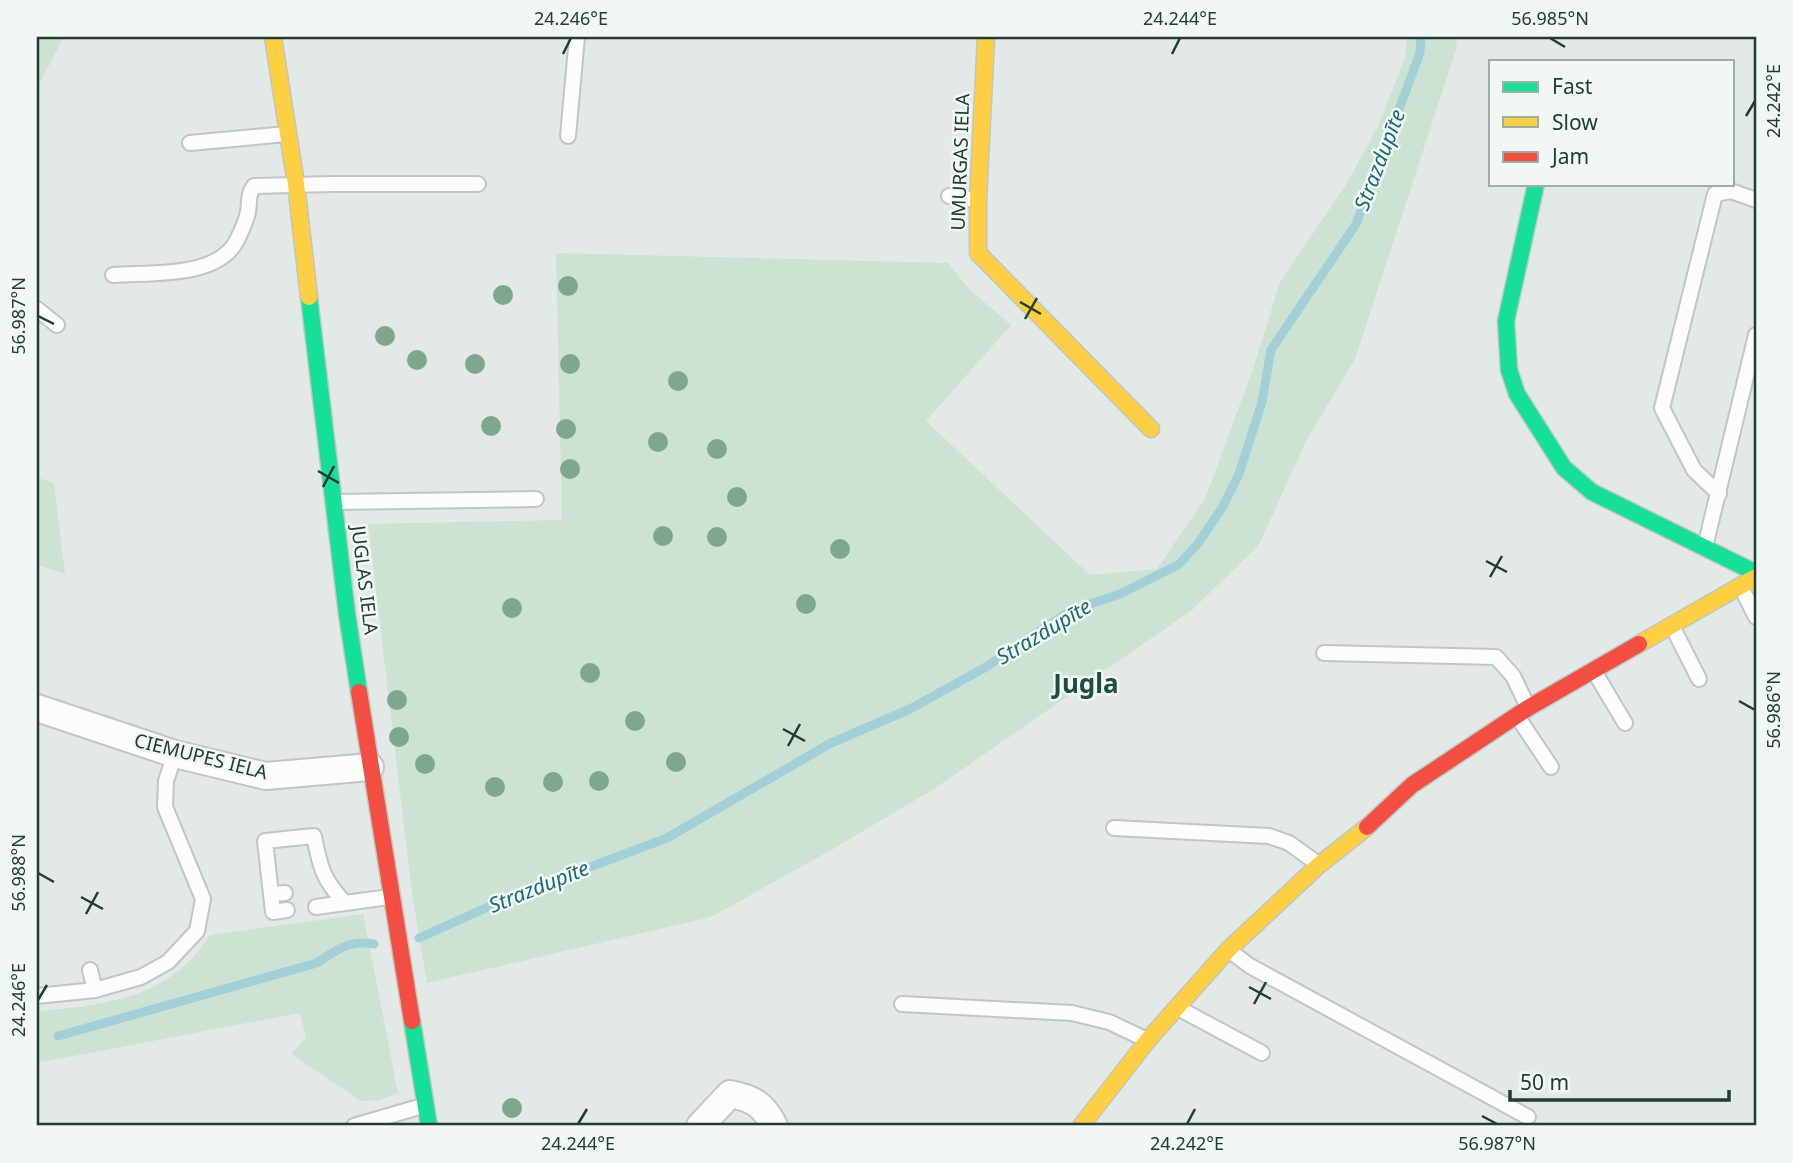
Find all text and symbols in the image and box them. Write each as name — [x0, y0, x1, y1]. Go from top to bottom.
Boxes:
text: 24.246°E — [534, 6, 608, 30]
text: 24.244°E — [1143, 6, 1217, 30]
text: 56.985°N — [1511, 6, 1589, 30]
legend — [1489, 60, 1734, 186]
text: 24.242°E — [1761, 64, 1785, 138]
text: Fast — [1552, 72, 1593, 100]
street label: UMURGAS IELA — [945, 92, 975, 231]
water label: Strazdupīte — [1347, 105, 1411, 214]
text: Slow — [1552, 108, 1598, 136]
text: Jam — [1550, 142, 1589, 170]
text: 56.987°N — [6, 277, 30, 355]
street label: JUGLAS IELA — [345, 522, 385, 637]
water label: Strazdupīte — [991, 592, 1096, 670]
district label: Jugla — [1051, 665, 1119, 701]
text: 56.986°N — [1761, 671, 1785, 749]
street label: CIEMUPES IELA — [132, 727, 271, 785]
text: 56.988°N — [6, 834, 30, 912]
water label: Strazdupīte — [484, 853, 593, 919]
text: 24.246°E — [6, 963, 30, 1037]
scale bar — [1510, 1058, 1728, 1102]
text: 50 m — [1520, 1068, 1569, 1096]
text: 24.244°E — [541, 1131, 615, 1155]
text: 24.242°E — [1150, 1131, 1224, 1155]
text: 56.987°N — [1458, 1131, 1536, 1155]

